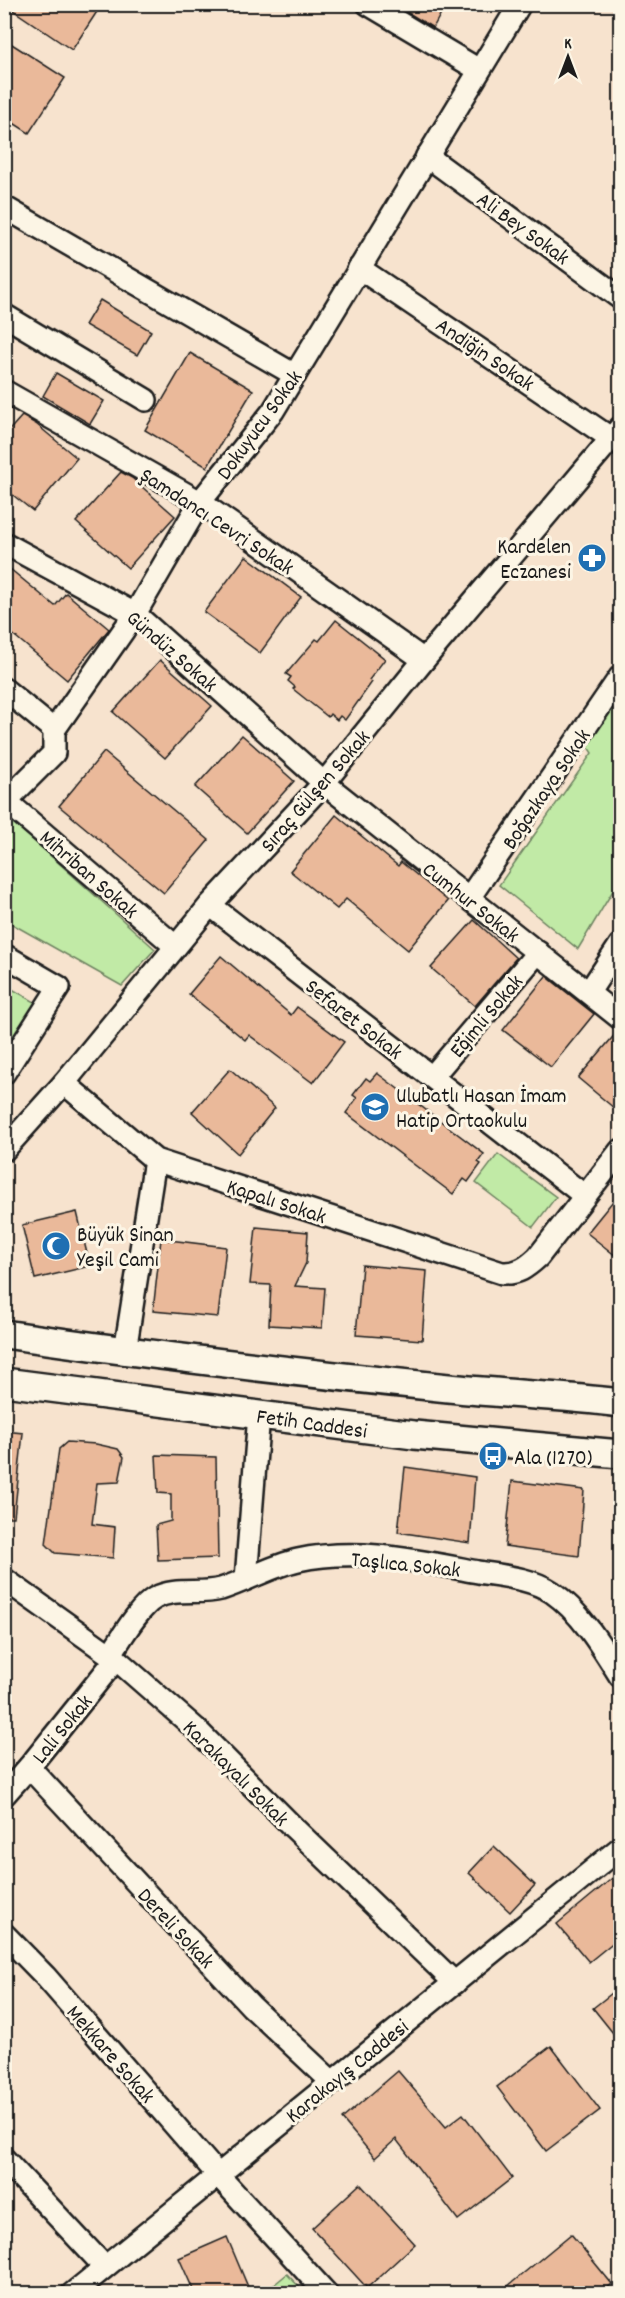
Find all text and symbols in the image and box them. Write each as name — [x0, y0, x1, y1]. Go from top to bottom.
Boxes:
north arrow — [538, 27, 598, 87]
text: K — [564, 33, 572, 56]
street label: Ali Bey Sokak — [469, 185, 575, 274]
street label: Andiğin Sokak — [428, 311, 540, 400]
street label: Dokuyucu Sokak — [210, 365, 311, 487]
street label: Şamdancı Cevri Sokak — [133, 461, 299, 584]
place label: Kardelen Eczanesi — [497, 533, 571, 589]
pharmacy icon: Kardelen Eczanesi — [576, 542, 608, 574]
street label: Gündüz Sokak — [118, 604, 223, 701]
street label: Boğazkaya Sokak — [496, 723, 600, 857]
street label: Sıraç Gülşen Sokak — [254, 724, 379, 861]
street label: Mihriban Sokak — [31, 824, 144, 927]
street label: Cumhur Sokak — [415, 856, 525, 952]
street label: Eğimli Sokak — [443, 969, 532, 1066]
street label: Sefaret Sokak — [297, 973, 408, 1069]
place label: Ulubatlı Hasan İmam Hatip Ortaokulu — [396, 1082, 567, 1138]
school or university icon: Ulubatlı Hasan İmam Hatip Ortaokulu — [359, 1091, 391, 1123]
street label: Kapalı Sokak — [222, 1173, 330, 1234]
place label: Büyük Sinan Yeşil Cami — [77, 1221, 174, 1277]
mosque icon: Büyük Sinan Yeşil Cami — [40, 1230, 72, 1262]
street label: Fetih Caddesi — [254, 1402, 369, 1449]
bus stop icon: Ala (1270) — [477, 1440, 509, 1472]
place label: Ala (1270) — [514, 1444, 592, 1475]
street label: Taşlıca Sokak — [349, 1545, 462, 1588]
street label: Lali Sokak — [26, 1689, 101, 1772]
street label: Karakayalı Sokak — [174, 1714, 295, 1835]
street label: Dereli Sokak — [129, 1882, 220, 1977]
street label: Mekkare Sokak — [58, 1999, 161, 2111]
street label: Karakayış Caddesi — [280, 2013, 416, 2132]

